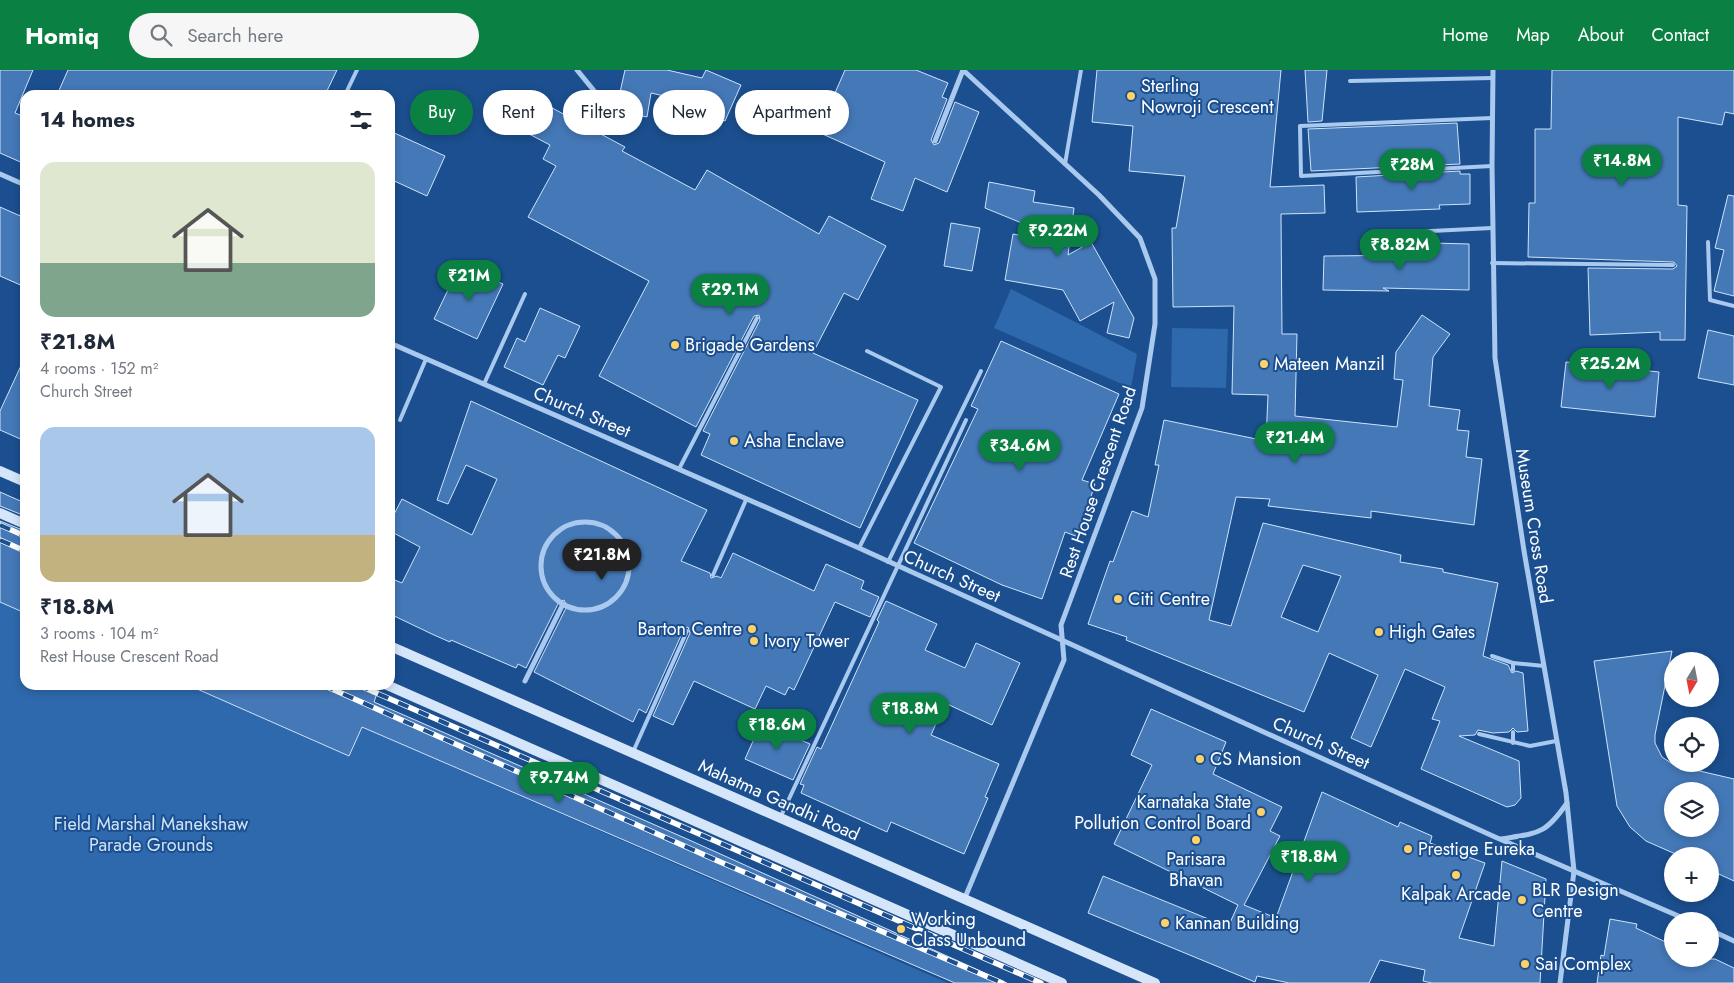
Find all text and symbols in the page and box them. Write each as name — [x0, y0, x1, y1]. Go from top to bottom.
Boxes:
search box — [129, 13, 479, 58]
text: Homiq — [25, 18, 99, 53]
icon: search — [147, 21, 175, 49]
text: Search here — [187, 22, 283, 49]
text: Home — [1442, 22, 1488, 48]
text: Map — [1516, 22, 1550, 48]
text: About — [1578, 22, 1623, 48]
text: Contact — [1651, 22, 1709, 48]
place label: Sterling Nowroji Crescent — [1141, 73, 1274, 120]
chip: Buy — [410, 90, 473, 135]
chip: Rent — [483, 90, 553, 135]
chip: Filters — [563, 90, 643, 135]
chip: New — [653, 90, 725, 135]
chip: Apartment — [735, 90, 849, 135]
marker: Sterling Nowroji Crescent — [1125, 90, 1137, 102]
text: 14 homes — [40, 105, 135, 135]
icon: filters — [347, 106, 375, 134]
pin: ₹14.8M — [1581, 144, 1663, 187]
pin: ₹28M — [1382, 148, 1442, 191]
text: ₹14.8M — [1593, 149, 1651, 172]
text: ₹28M — [1390, 153, 1434, 176]
icon: home — [163, 195, 253, 285]
pin: ₹9.22M — [1017, 214, 1099, 257]
text: ₹9.22M — [1028, 219, 1088, 242]
pin: ₹8.82M — [1359, 228, 1441, 271]
text: ₹8.82M — [1371, 233, 1429, 256]
pin: ₹21M — [439, 260, 499, 302]
text: ₹21M — [448, 264, 490, 287]
pin: ₹29.1M — [689, 274, 771, 316]
text: ₹29.1M — [702, 278, 758, 301]
text: ₹21.8M — [40, 327, 115, 357]
place label: Brigade Gardens — [685, 332, 815, 358]
marker: Brigade Gardens — [669, 339, 681, 351]
pin: ₹25.2M — [1569, 348, 1651, 390]
place label: Mateen Manzil — [1274, 351, 1385, 377]
text: ₹25.2M — [1580, 352, 1640, 375]
text: 4 rooms · 152 m² — [40, 357, 158, 380]
marker: Mateen Manzil — [1258, 358, 1270, 370]
text: Church Street — [40, 380, 132, 403]
street label: Church Street — [529, 380, 635, 444]
street label: Rest House Crescent Road — [1053, 383, 1143, 581]
pin: ₹21.4M — [1254, 422, 1336, 464]
text: ₹21.4M — [1266, 426, 1324, 449]
place label: Asha Enclave — [744, 428, 844, 454]
pin: ₹34.6M — [979, 430, 1061, 472]
text: ₹34.6M — [990, 434, 1050, 457]
marker: Asha Enclave — [728, 435, 740, 447]
street label: Museum Cross Road — [1509, 447, 1559, 605]
icon: home — [163, 460, 253, 550]
pin: ₹21.8M — [561, 538, 643, 581]
text: ₹21.8M — [573, 543, 631, 566]
street label: Church Street — [899, 543, 1005, 609]
place label: Citi Centre — [1128, 586, 1210, 612]
text: ₹18.8M — [40, 592, 114, 622]
marker: Citi Centre — [1112, 593, 1124, 605]
place label: Barton Centre — [638, 616, 742, 642]
place label: High Gates — [1389, 619, 1475, 645]
text: 3 rooms · 104 m² — [40, 622, 159, 645]
marker: Barton Centre — [746, 623, 758, 635]
marker: High Gates — [1373, 626, 1385, 638]
place label: Ivory Tower — [764, 628, 850, 654]
marker: Ivory Tower — [748, 635, 760, 647]
text: Rest House Crescent Road — [40, 645, 219, 668]
north arrow — [1664, 652, 1719, 708]
map controls — [1664, 652, 1719, 967]
pin: ₹18.8M — [869, 692, 951, 735]
text: ₹18.8M — [882, 697, 938, 720]
pin: ₹18.6M — [736, 708, 818, 751]
street label: Church Street — [1268, 710, 1374, 776]
text: ₹18.6M — [748, 713, 806, 736]
button: locate — [1664, 717, 1719, 772]
place label: CS Mansion — [1210, 746, 1302, 772]
street label: Mahatma Gandhi Road — [694, 753, 864, 847]
marker: CS Mansion — [1194, 753, 1206, 765]
pin: ₹9.74M — [518, 762, 600, 804]
text: ₹9.74M — [530, 766, 588, 789]
button: layers — [1664, 782, 1719, 837]
place label: Karnataka State Pollution Control Board — [1074, 789, 1251, 836]
marker: Karnataka State Pollution Control Board — [1255, 806, 1267, 818]
park label: Field Marshal Manekshaw Parade Grounds — [54, 811, 249, 858]
marker: Parisara Bhavan — [1190, 834, 1202, 846]
place label: Prestige Eureka — [1418, 836, 1535, 862]
pin: ₹18.8M — [1268, 840, 1350, 883]
marker: Prestige Eureka — [1402, 843, 1414, 855]
text: ₹18.8M — [1281, 845, 1337, 868]
place label: Parisara Bhavan — [1166, 846, 1226, 893]
button: + — [1664, 847, 1719, 902]
marker: Kalpak Arcade — [1450, 869, 1462, 881]
place label: BLR Design Centre — [1532, 877, 1619, 924]
place label: Kalpak Arcade — [1401, 881, 1511, 907]
marker: BLR Design Centre — [1516, 894, 1528, 906]
place label: Working Class Unbound — [911, 906, 1026, 953]
place label: Kannan Building — [1175, 910, 1299, 936]
button: − — [1664, 912, 1719, 967]
marker: Kannan Building — [1159, 917, 1171, 929]
marker: Working Class Unbound — [895, 923, 907, 935]
place label: Sai Complex — [1535, 951, 1631, 977]
marker: Sai Complex — [1519, 958, 1531, 970]

